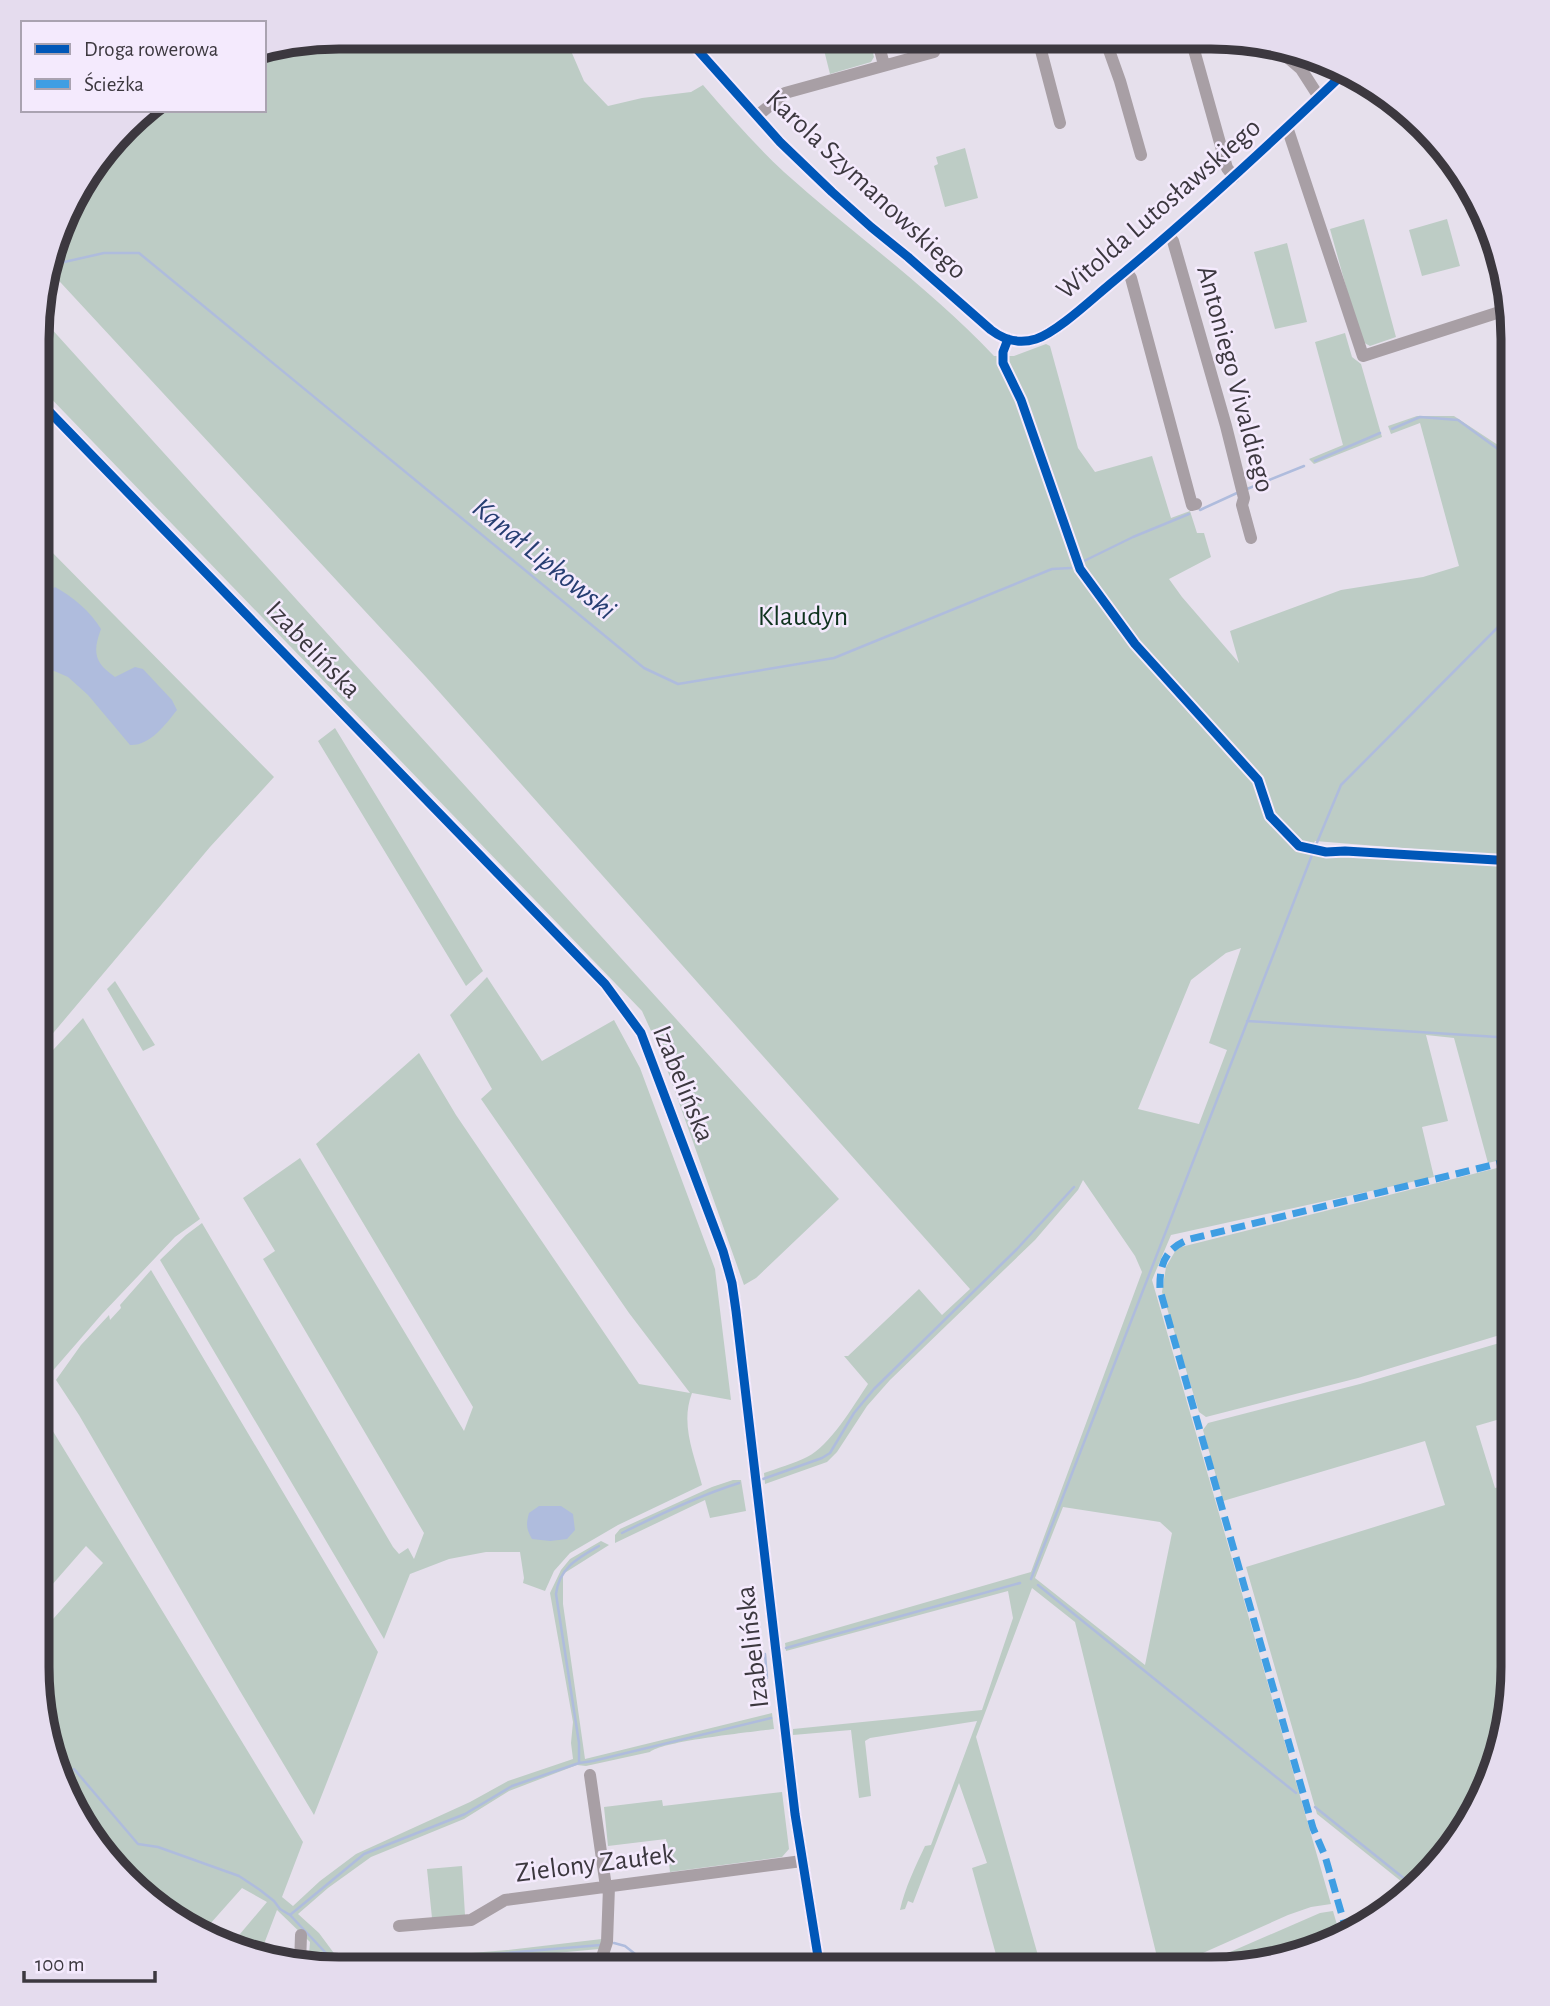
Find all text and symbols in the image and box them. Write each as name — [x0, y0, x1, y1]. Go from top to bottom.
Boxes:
legend — [21, 21, 266, 112]
text: Droga rowerowa — [84, 39, 219, 60]
text: Ścieżka — [84, 71, 144, 95]
street label: Karola Szymanowskiego — [760, 85, 972, 285]
street label: Witolda Lutosławskiego — [1052, 113, 1266, 305]
street label: Antoniego Vivaldiego — [1191, 263, 1279, 495]
water label: Kanał Lipkowski — [467, 492, 621, 626]
street label: Izabelińska — [260, 596, 366, 704]
park label: Klaudyn — [758, 603, 848, 631]
street label: Izabelińska — [647, 1022, 719, 1146]
street label: Izabelińska — [732, 1584, 774, 1710]
street label: Zielony Zaułek — [514, 1840, 676, 1888]
scale bar — [24, 1940, 156, 1984]
text: 100 m — [35, 1954, 85, 1975]

